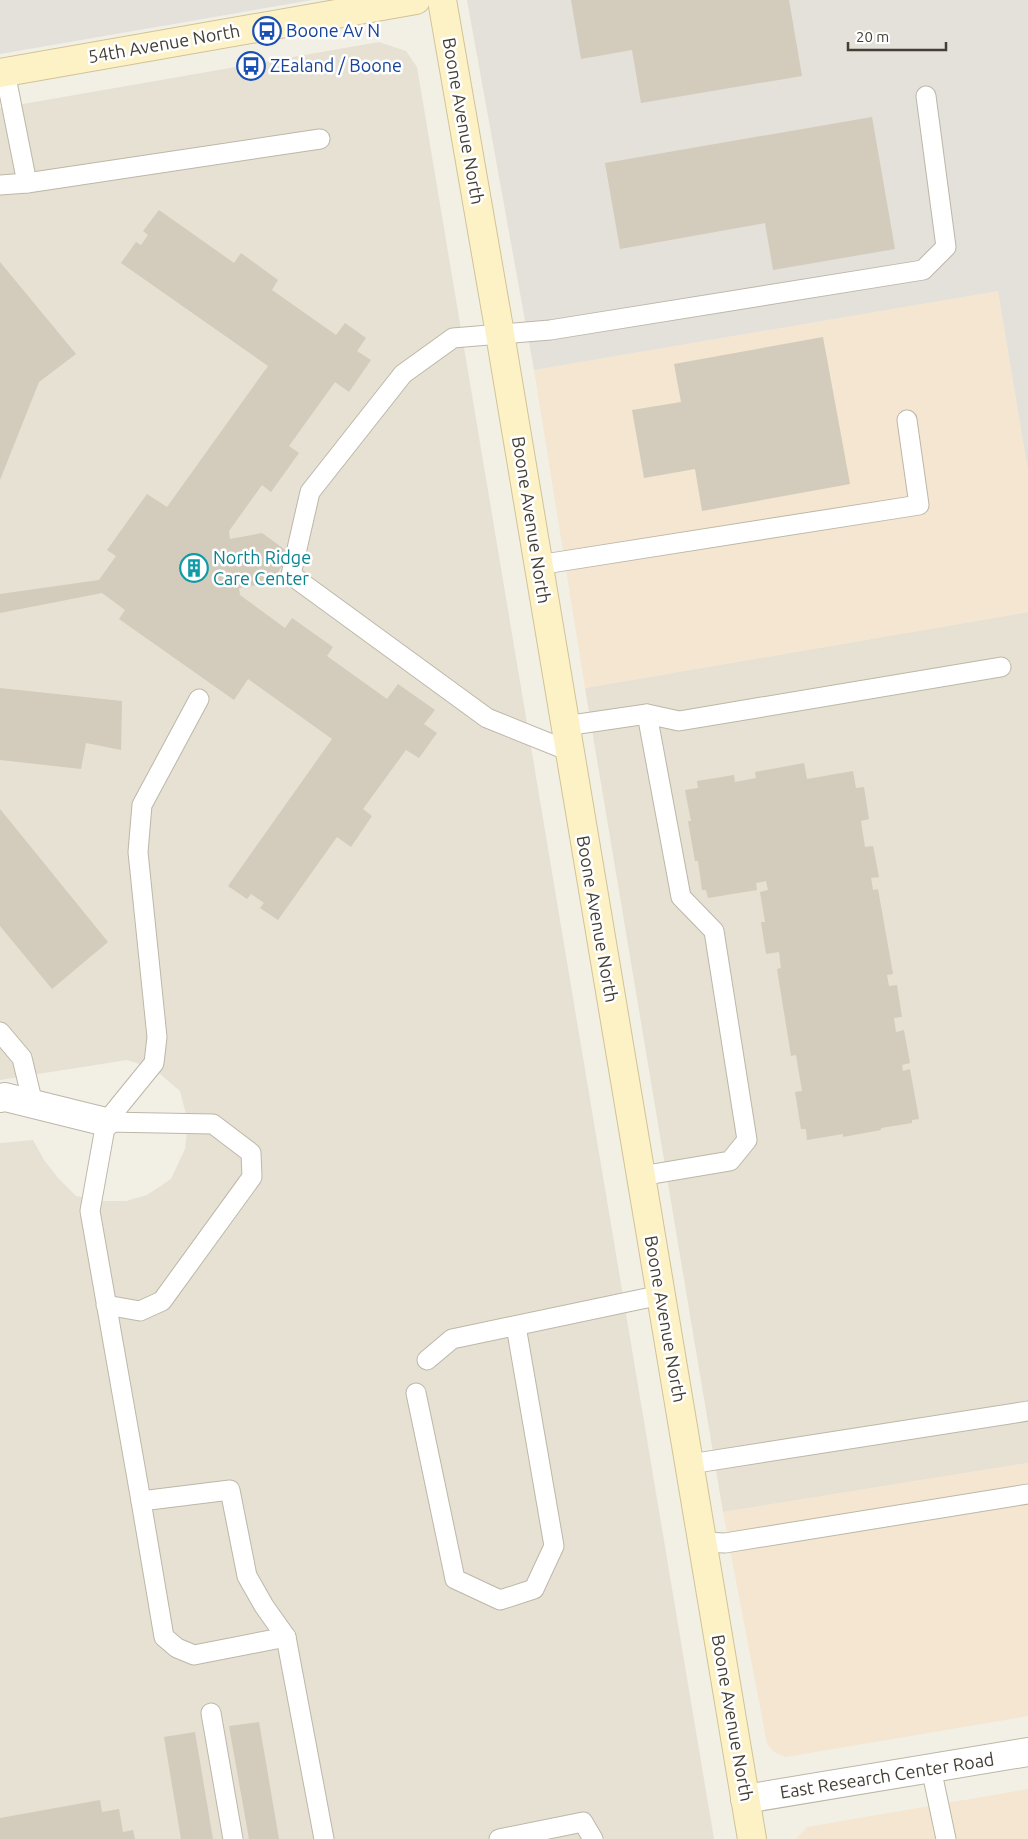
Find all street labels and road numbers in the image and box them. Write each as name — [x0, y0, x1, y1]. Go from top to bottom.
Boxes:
street label: 54th Avenue North — [86, 20, 241, 66]
street label: Boone Avenue North — [439, 36, 489, 206]
street label: Boone Avenue North — [509, 435, 555, 605]
street label: Boone Avenue North — [573, 834, 623, 1004]
street label: Boone Avenue North — [641, 1234, 691, 1404]
street label: Boone Avenue North — [708, 1633, 758, 1803]
street label: East Research Center Road — [778, 1748, 995, 1802]

